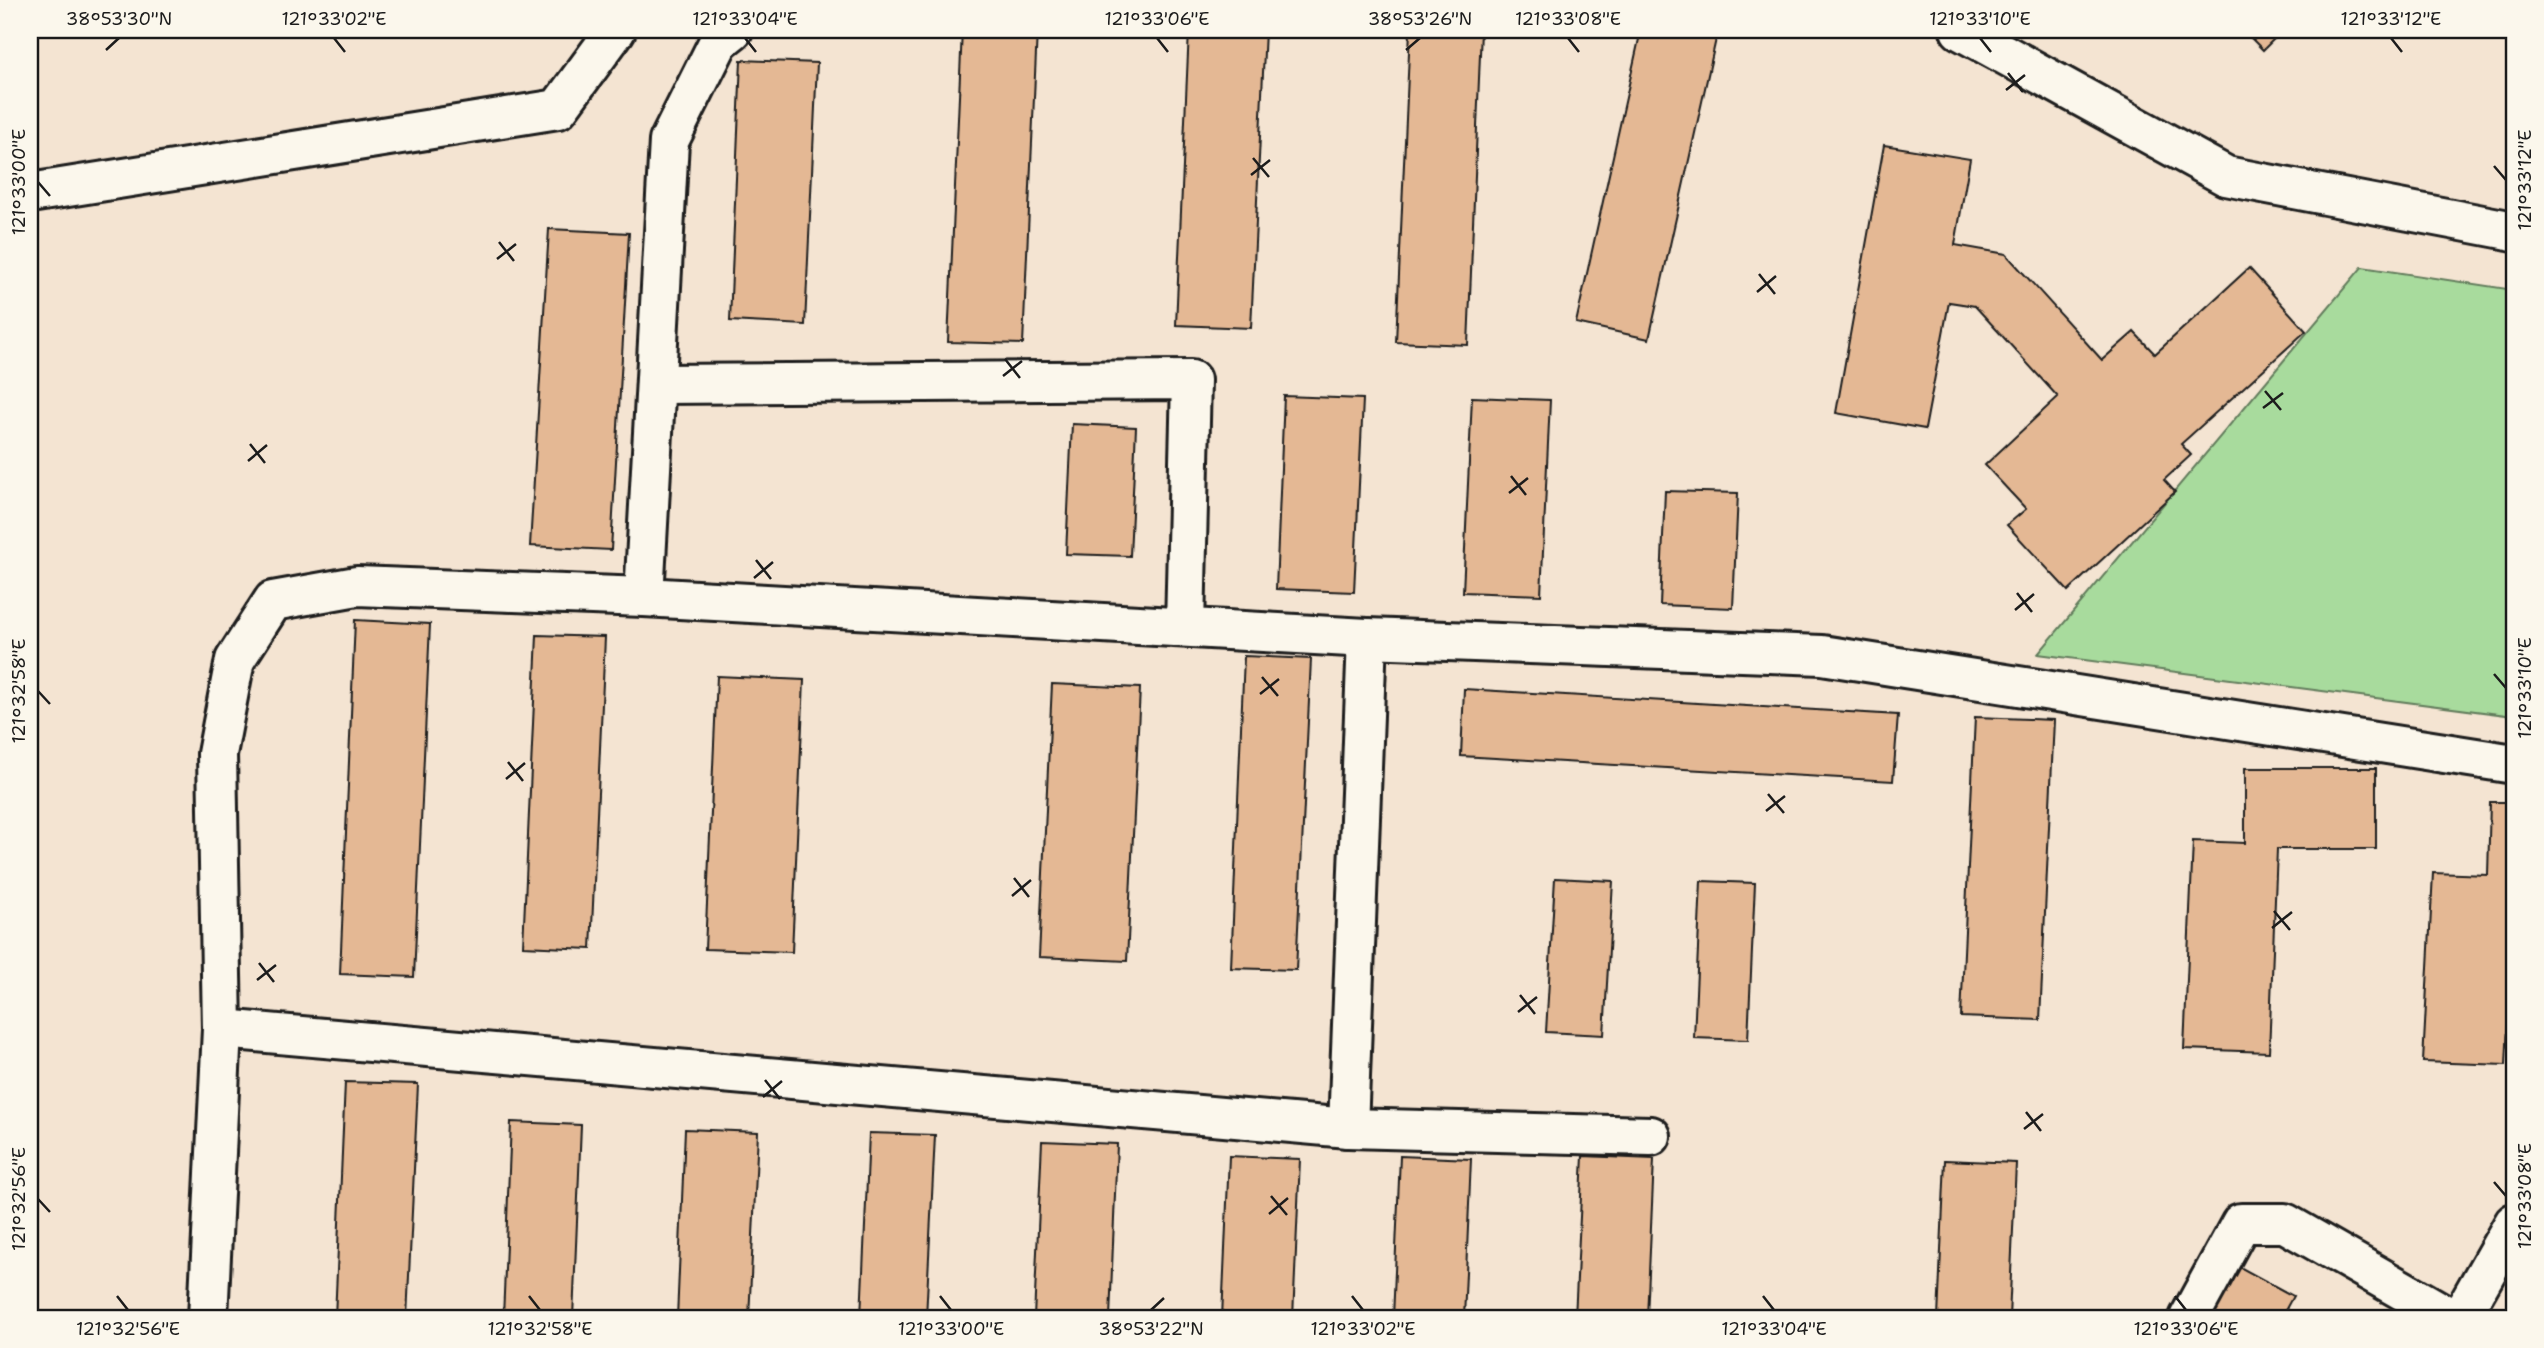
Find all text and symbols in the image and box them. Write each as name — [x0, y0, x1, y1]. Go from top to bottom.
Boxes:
text: 38°53'30"N — [66, 7, 172, 31]
text: 121°33'02"E — [281, 7, 387, 31]
text: 121°33'04"E — [692, 7, 798, 31]
text: 121°33'06"E — [1104, 7, 1210, 31]
text: 38°53'26"N — [1368, 7, 1472, 31]
text: 121°33'08"E — [1515, 7, 1621, 31]
text: 121°33'10"E — [1929, 7, 2031, 31]
text: 121°33'12"E — [2341, 7, 2441, 31]
text: 121°33'00"E — [7, 129, 31, 235]
text: 121°33'12"E — [2513, 130, 2537, 230]
text: 121°33'10"E — [2513, 637, 2537, 739]
text: 121°32'58"E — [7, 639, 31, 743]
text: 121°33'08"E — [2513, 1143, 2537, 1249]
text: 121°32'56"E — [7, 1147, 31, 1251]
text: 121°32'56"E — [76, 1317, 180, 1341]
text: 121°32'58"E — [488, 1317, 592, 1341]
text: 121°33'00"E — [898, 1317, 1004, 1341]
text: 38°53'22"N — [1098, 1317, 1204, 1341]
text: 121°33'02"E — [1310, 1317, 1416, 1341]
text: 121°33'04"E — [1721, 1317, 1827, 1341]
text: 121°33'06"E — [2133, 1317, 2239, 1341]

